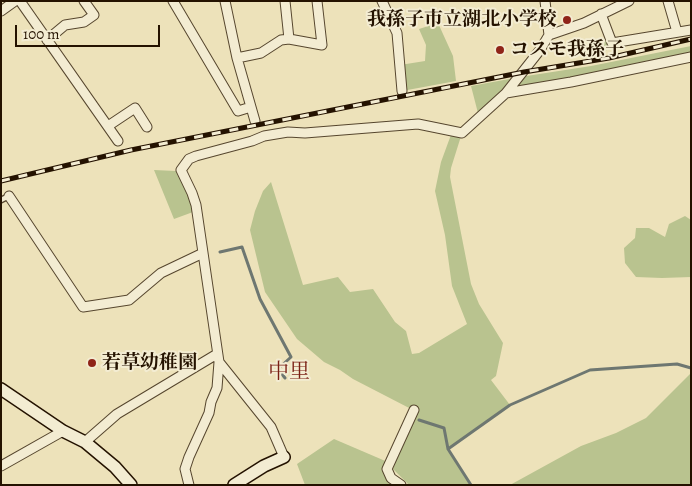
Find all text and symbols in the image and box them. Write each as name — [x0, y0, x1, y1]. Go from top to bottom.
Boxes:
place label: 我孫子市立湖北小学校 — [367, 9, 557, 31]
marker: 我孫子市立湖北小学校 — [561, 14, 573, 26]
scale bar — [18, 15, 162, 47]
text: 100 m — [23, 24, 60, 44]
place label: コスモ我孫子 — [510, 39, 624, 61]
marker: コスモ我孫子 — [494, 44, 506, 56]
place label: 若草幼稚園 — [102, 352, 197, 374]
marker: 若草幼稚園 — [86, 357, 98, 369]
district label: 中里 — [268, 360, 310, 386]

